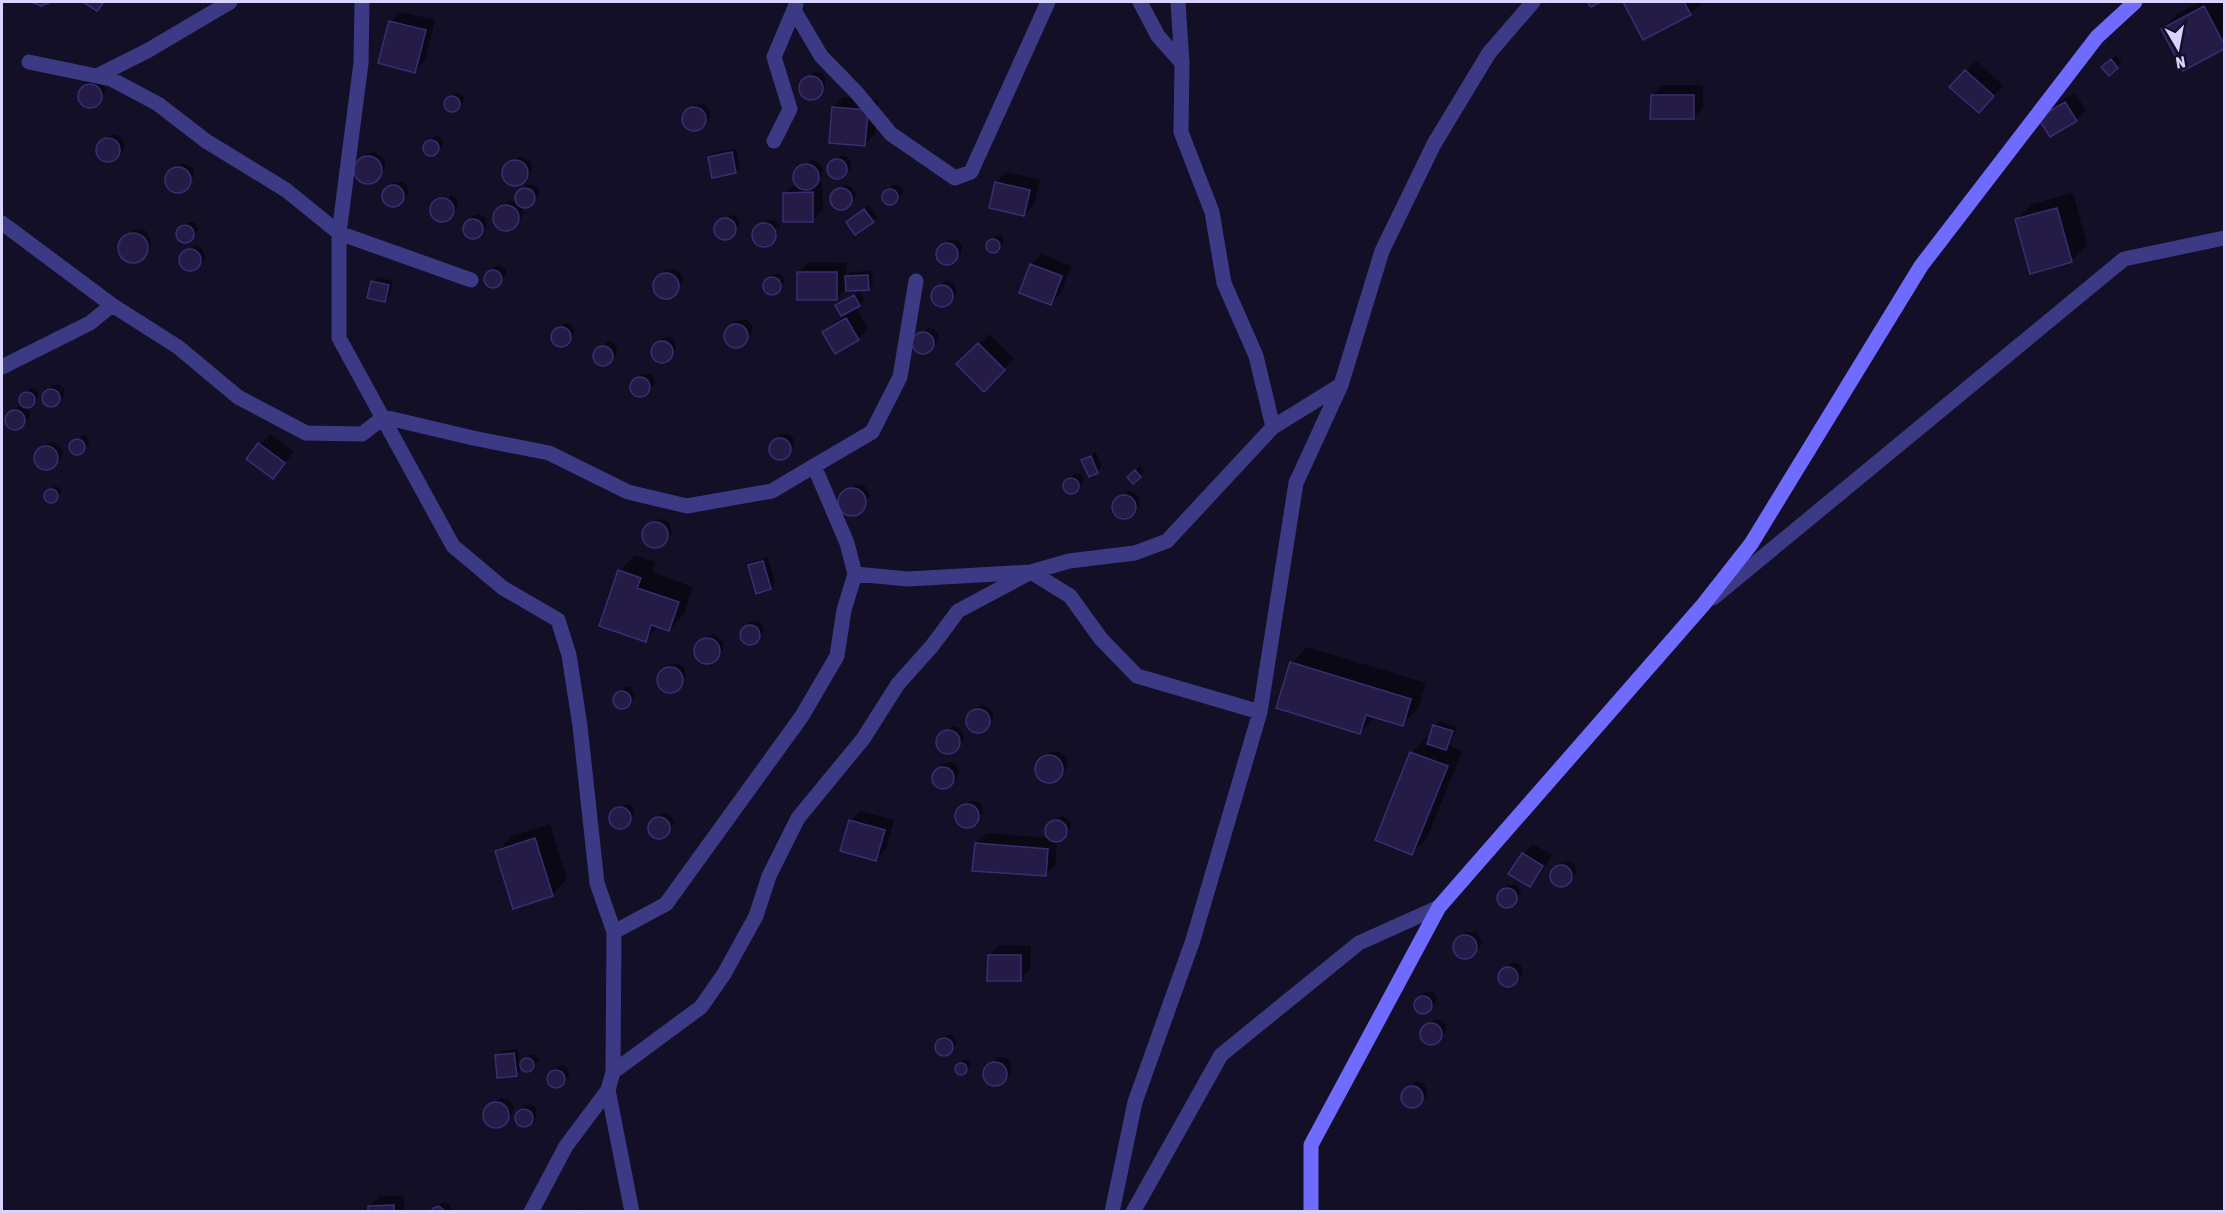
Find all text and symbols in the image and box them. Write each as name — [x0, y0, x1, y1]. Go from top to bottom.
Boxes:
north arrow — [2148, 18, 2208, 78]
text: N — [2174, 53, 2187, 72]

